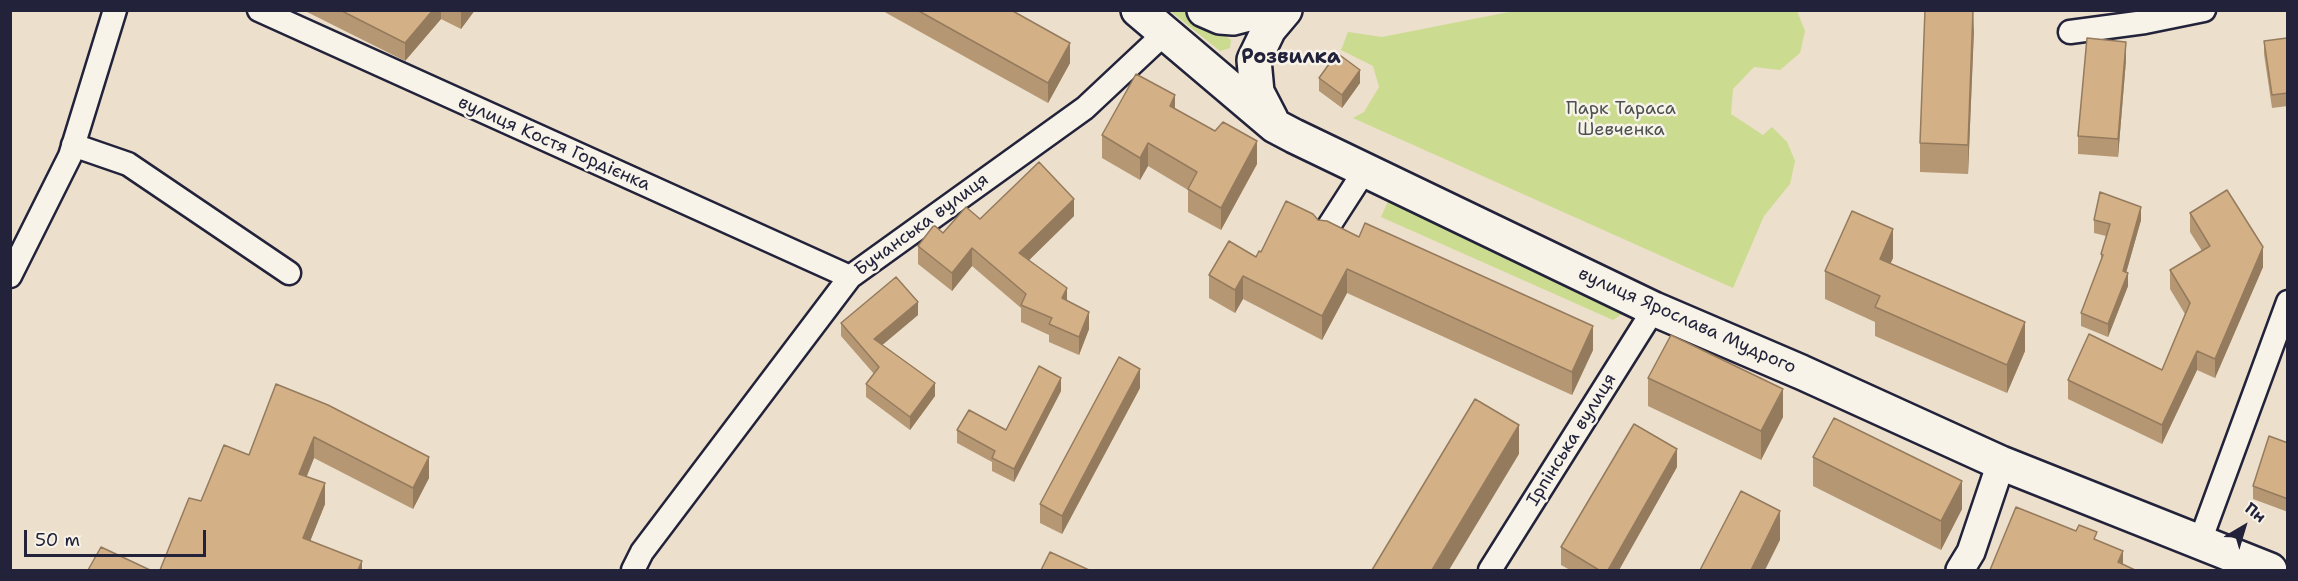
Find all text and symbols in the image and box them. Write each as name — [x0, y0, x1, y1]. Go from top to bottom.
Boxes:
district label: Розвилка — [1241, 46, 1341, 70]
street label: вулиця Костя Гордієнка — [455, 92, 653, 196]
park label: Парк Тараса Шевченка — [1566, 98, 1676, 140]
street label: Бучанська вулиця — [851, 169, 993, 281]
street label: вулиця Ярослава Мудрого — [1575, 263, 1799, 379]
street label: Ірпінська вулиця — [1523, 370, 1621, 510]
north arrow — [2214, 497, 2274, 557]
text: Пн — [2241, 498, 2270, 527]
scale bar — [27, 518, 208, 556]
text: 50 m — [35, 528, 80, 552]

